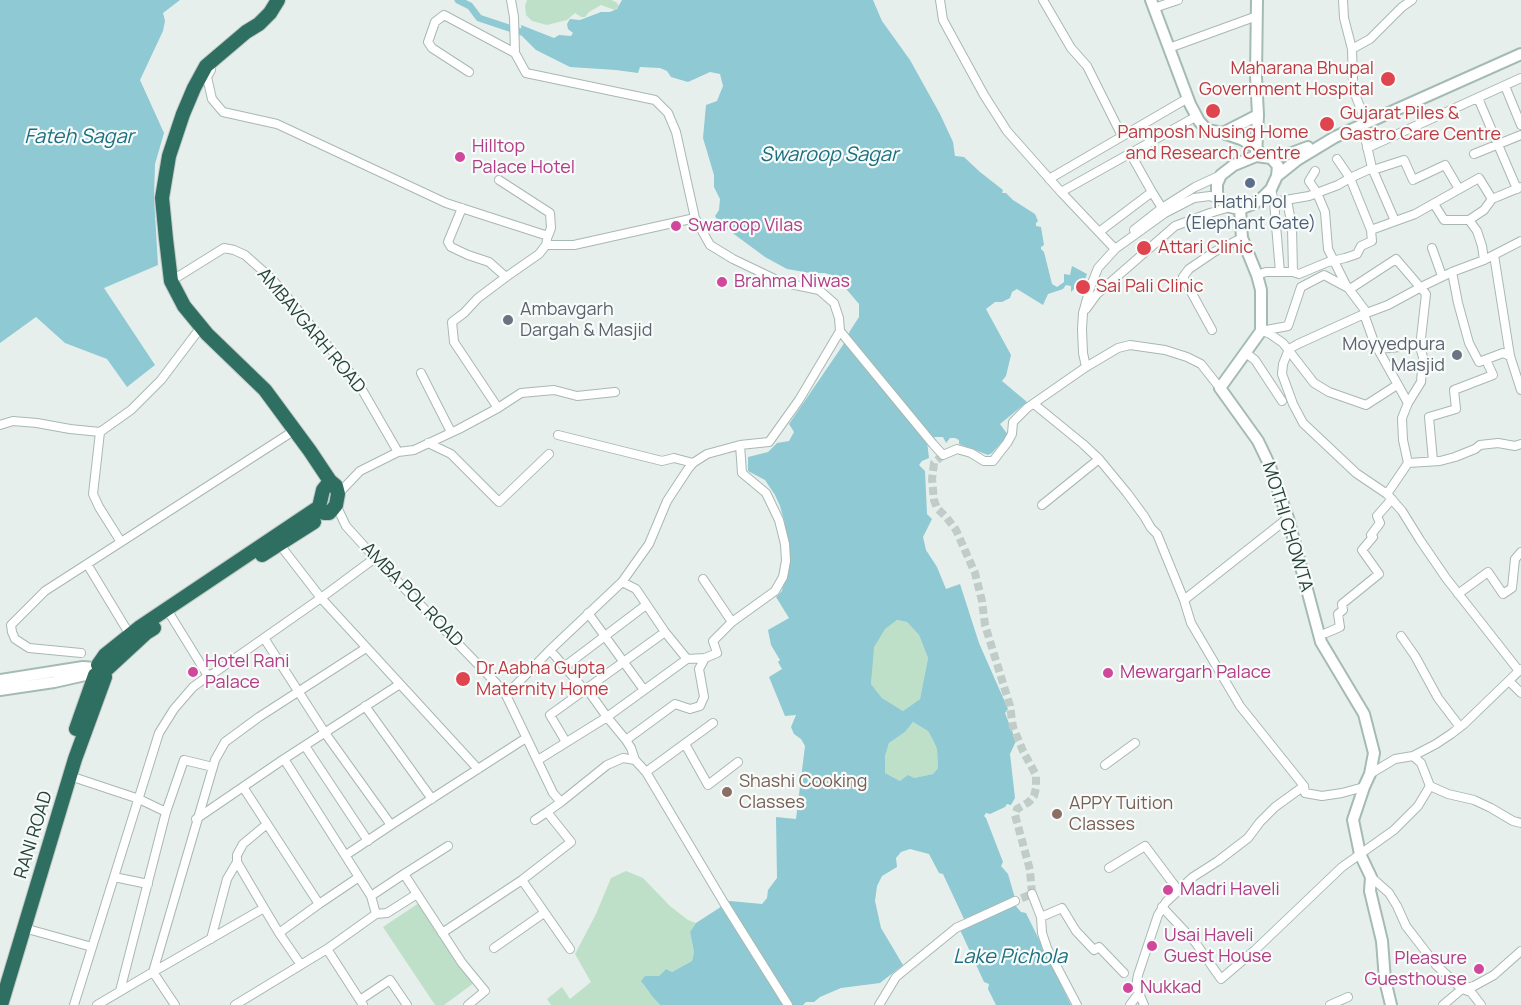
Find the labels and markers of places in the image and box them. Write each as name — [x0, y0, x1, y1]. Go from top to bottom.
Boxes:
place label: Maharana Bhupal Government Hospital — [1199, 58, 1374, 100]
marker: Maharana Bhupal Government Hospital — [1379, 70, 1397, 88]
marker: Pamposh Nusing Home and Research Centre — [1204, 102, 1222, 120]
place label: Gujarat Piles & Gastro Care Centre — [1340, 103, 1501, 146]
marker: Gujarat Piles & Gastro Care Centre — [1318, 115, 1336, 133]
place label: Pamposh Nusing Home and Research Centre — [1118, 122, 1308, 164]
place label: Hilltop Palace Hotel — [472, 136, 575, 178]
marker: Hilltop Palace Hotel — [453, 150, 467, 164]
marker: Hathi Pol (Elephant Gate) — [1243, 176, 1257, 190]
place label: Hathi Pol (Elephant Gate) — [1184, 192, 1316, 234]
place label: Swaroop Vilas — [688, 215, 803, 237]
marker: Swaroop Vilas — [669, 219, 683, 233]
place label: Attari Clinic — [1158, 237, 1253, 259]
marker: Attari Clinic — [1135, 239, 1153, 257]
place label: Brahma Niwas — [734, 271, 850, 293]
marker: Brahma Niwas — [715, 275, 729, 289]
place label: Sai Pali Clinic — [1096, 276, 1203, 298]
marker: Sai Pali Clinic — [1074, 278, 1092, 296]
place label: Ambavgarh Dargah & Masjid — [520, 299, 652, 342]
marker: Ambavgarh Dargah & Masjid — [501, 313, 515, 327]
place label: Moyyedpura Masjid — [1342, 334, 1445, 376]
marker: Moyyedpura Masjid — [1450, 348, 1464, 362]
place label: Hotel Rani Palace — [205, 651, 289, 694]
place label: Dr.Aabha Gupta Maternity Home — [476, 658, 609, 700]
place label: Mewargarh Palace — [1120, 662, 1271, 684]
marker: Hotel Rani Palace — [186, 665, 200, 679]
marker: Mewargarh Palace — [1101, 666, 1115, 680]
marker: Dr.Aabha Gupta Maternity Home — [454, 670, 472, 688]
place label: Shashi Cooking Classes — [739, 771, 867, 814]
marker: Shashi Cooking Classes — [720, 785, 734, 799]
place label: APPY Tuition Classes — [1069, 793, 1173, 836]
marker: APPY Tuition Classes — [1050, 807, 1064, 821]
place label: Madri Haveli — [1180, 879, 1280, 901]
marker: Madri Haveli — [1161, 883, 1175, 897]
place label: Usai Haveli Guest House — [1164, 925, 1272, 968]
marker: Usai Haveli Guest House — [1145, 939, 1159, 953]
place label: Pleasure Guesthouse — [1364, 948, 1467, 990]
marker: Pleasure Guesthouse — [1472, 962, 1486, 976]
place label: Nukkad — [1140, 977, 1202, 999]
marker: Nukkad — [1121, 981, 1135, 995]

